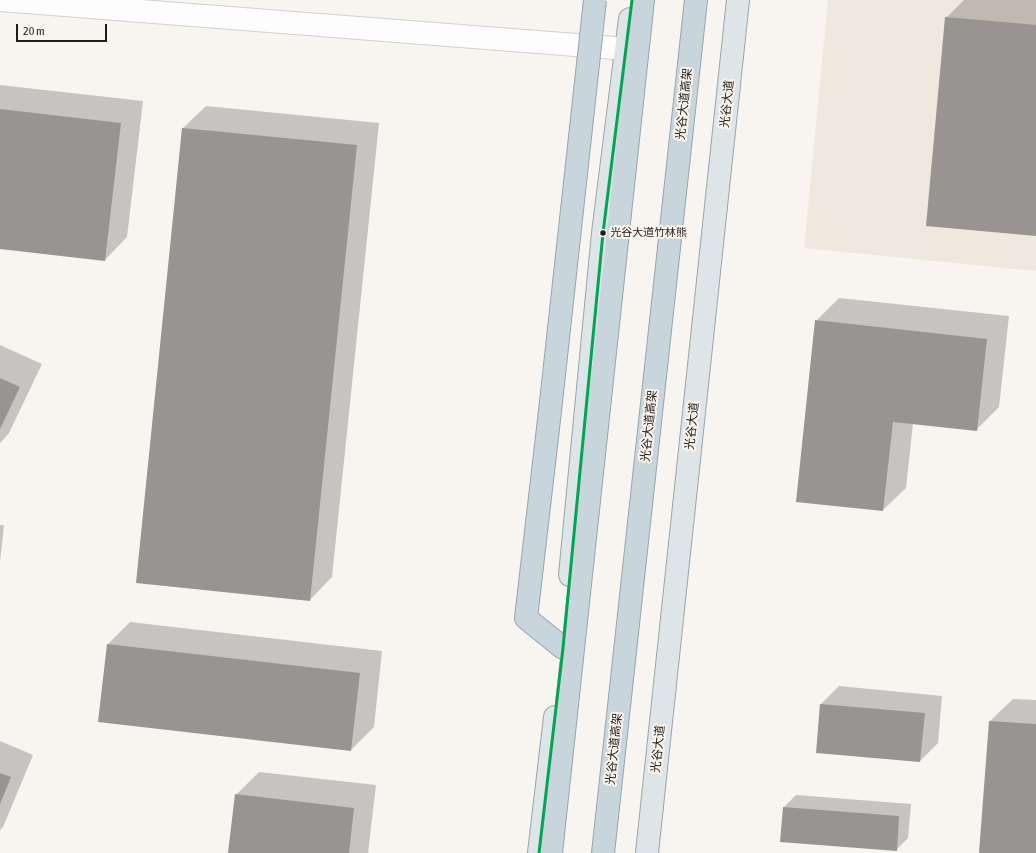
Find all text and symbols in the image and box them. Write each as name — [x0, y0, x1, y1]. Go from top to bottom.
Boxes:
scale bar — [18, 16, 109, 42]
text: 20 m — [23, 24, 45, 38]
street label: 光谷大道高架 — [673, 67, 695, 141]
street label: 光谷大道 — [717, 79, 737, 129]
place label: 光谷大道竹林熊 — [610, 226, 687, 240]
marker: 光谷大道竹林熊 — [598, 228, 608, 238]
street label: 光谷大道高架 — [638, 389, 660, 463]
street label: 光谷大道 — [682, 401, 702, 451]
street label: 光谷大道高架 — [603, 712, 625, 786]
street label: 光谷大道 — [648, 724, 668, 774]

